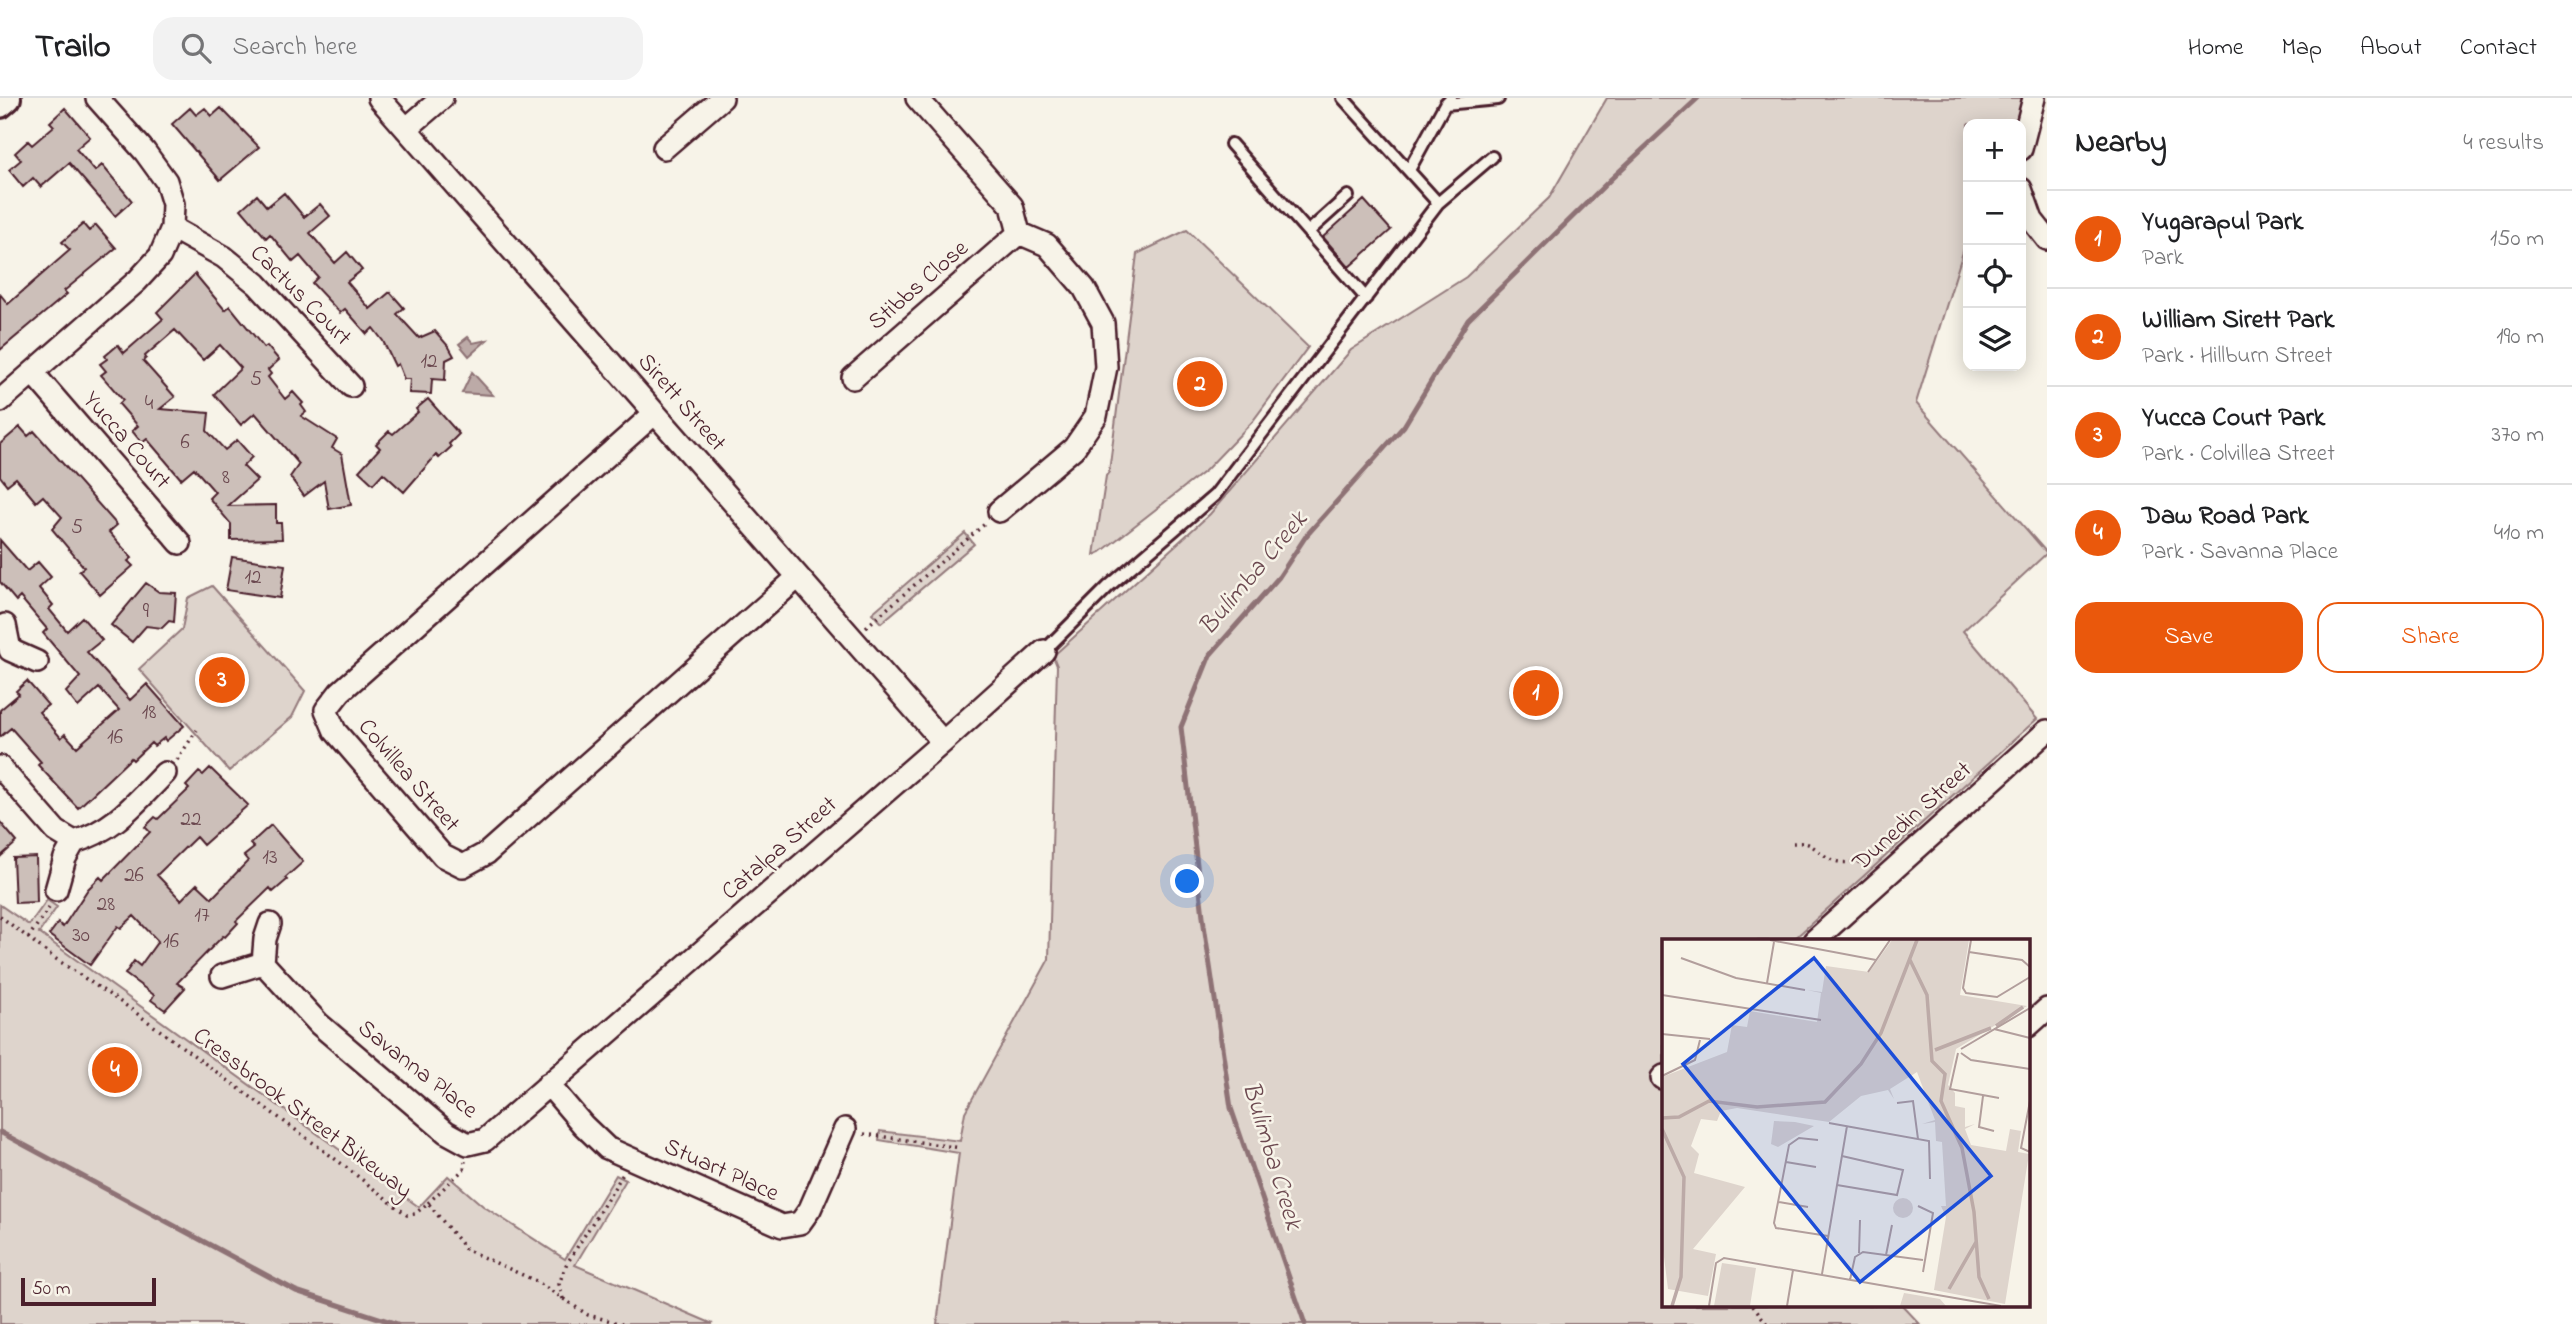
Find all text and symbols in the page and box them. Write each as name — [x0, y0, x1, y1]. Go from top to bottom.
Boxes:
search box — [153, 17, 643, 80]
text: Trailo — [35, 24, 111, 72]
icon: search — [177, 29, 215, 67]
text: Search here — [233, 29, 357, 67]
text: Home — [2188, 31, 2244, 66]
text: Map — [2282, 31, 2322, 66]
text: About — [2360, 31, 2422, 66]
text: Contact — [2460, 31, 2537, 66]
map controls — [1963, 119, 2026, 371]
button: + — [1963, 119, 2026, 182]
text: Nearby — [2075, 122, 2167, 166]
text: 4 results — [2463, 127, 2544, 160]
button: − — [1963, 182, 2026, 245]
text: Yugarapul Park — [2142, 204, 2303, 242]
text: 1 — [2094, 223, 2102, 256]
text: 150 m — [2490, 223, 2544, 256]
street label: Stibbs Close — [861, 232, 977, 340]
street label: Cactus Court — [241, 237, 359, 355]
text: Park — [2142, 242, 2184, 275]
button: locate — [1963, 245, 2026, 308]
text: William Sirett Park — [2142, 302, 2334, 340]
button: layers — [1963, 308, 2026, 371]
text: 2 — [2092, 321, 2104, 354]
text: 190 m — [2496, 321, 2544, 354]
text: Park · Hillburn Street — [2142, 340, 2333, 373]
street label: Sirett Street — [628, 346, 734, 460]
house number: 12 — [420, 347, 438, 377]
pin: 2 — [1177, 358, 1223, 410]
house number: 5 — [250, 365, 262, 395]
street label: Yucca Court — [74, 384, 178, 498]
house number: 4 — [145, 389, 154, 419]
text: Yucca Court Park — [2142, 400, 2325, 438]
text: 3 — [2093, 419, 2103, 452]
text: 370 m — [2491, 419, 2544, 452]
house number: 6 — [180, 428, 190, 458]
text: Park · Colvillea Street — [2142, 438, 2335, 471]
house number: 8 — [222, 463, 230, 493]
text: Daw Road Park — [2142, 498, 2309, 536]
water label: Bulimba Creek — [1190, 502, 1319, 645]
house number: 5 — [71, 513, 83, 543]
text: 4 — [2093, 517, 2103, 550]
text: 410 m — [2494, 517, 2544, 550]
text: Park · Savanna Place — [2142, 536, 2338, 569]
house number: 12 — [244, 563, 262, 593]
house number: 9 — [143, 597, 150, 627]
button: Save — [2075, 602, 2303, 673]
button: Share — [2317, 602, 2544, 673]
pin: 3 — [199, 654, 245, 706]
pin: 1 — [1513, 667, 1559, 719]
house number: 18 — [142, 698, 156, 728]
street label: Colvillea Street — [349, 711, 467, 841]
house number: 16 — [107, 723, 123, 753]
street label: Dunedin Street — [1845, 754, 1980, 881]
street label: Catalpa Street — [714, 789, 846, 909]
house number: 22 — [181, 805, 201, 835]
house number: 13 — [262, 843, 278, 873]
house number: 26 — [124, 861, 144, 891]
your location — [1170, 864, 1204, 898]
house number: 28 — [97, 890, 115, 920]
house number: 17 — [194, 901, 210, 931]
house number: 30 — [72, 921, 90, 951]
house number: 16 — [163, 927, 179, 957]
inset map — [1662, 939, 2030, 1306]
street label: Savanna Place — [349, 1012, 485, 1128]
street label: Cressbrook Street Bikeway — [184, 1020, 419, 1209]
pin: 4 — [92, 1044, 138, 1096]
water label: Bulimba Creek — [1230, 1077, 1312, 1236]
street label: Stuart Place — [658, 1130, 784, 1212]
scale bar — [21, 1275, 156, 1307]
text: 50 m — [32, 1276, 71, 1303]

